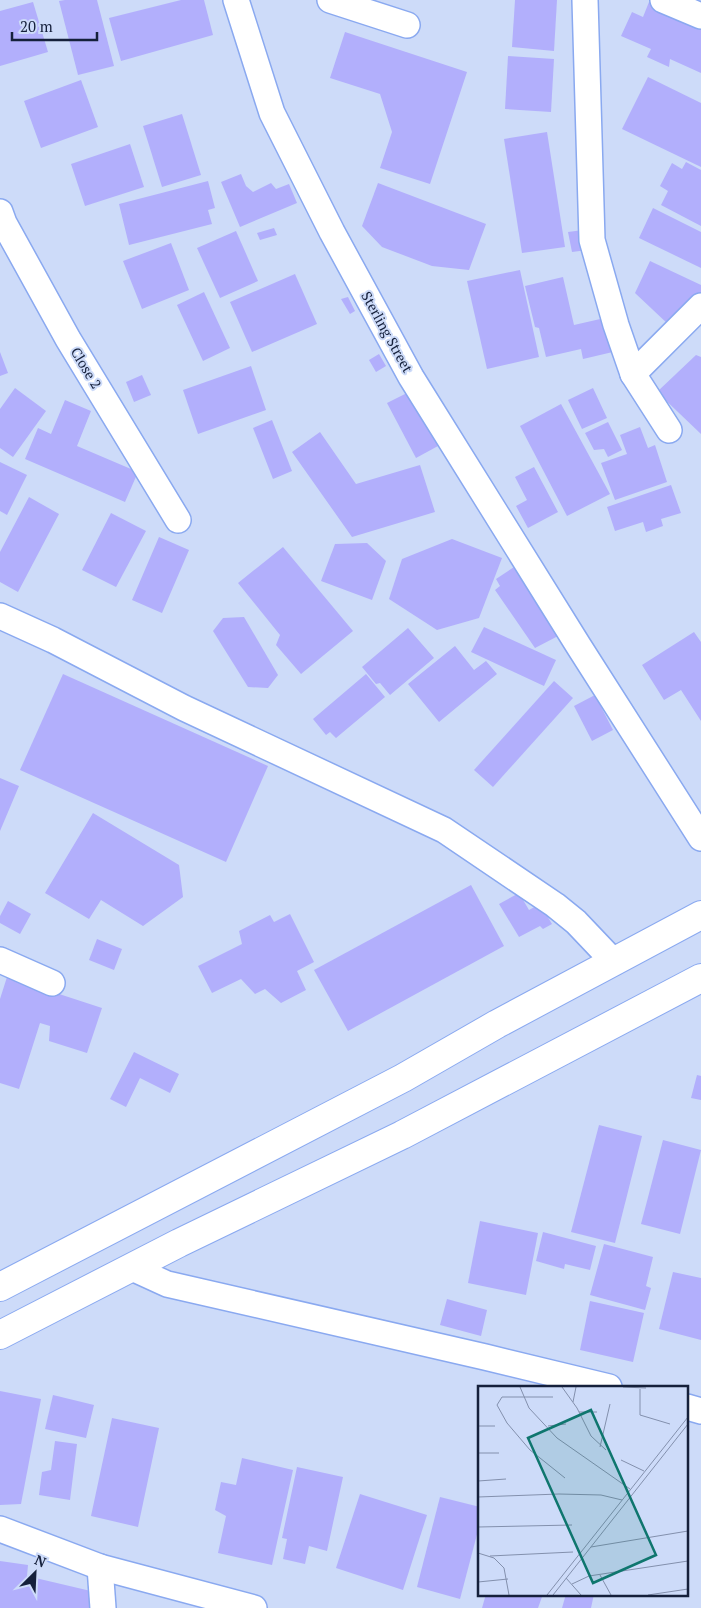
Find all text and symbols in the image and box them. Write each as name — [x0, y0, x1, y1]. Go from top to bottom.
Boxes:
scale bar — [12, 10, 98, 42]
text: 20 m — [20, 16, 53, 36]
street label: Sterling Street — [357, 288, 418, 376]
street label: Close 2 — [67, 344, 106, 392]
inset map — [478, 1386, 688, 1596]
north arrow — [10, 1548, 60, 1598]
text: N — [32, 1550, 50, 1572]

